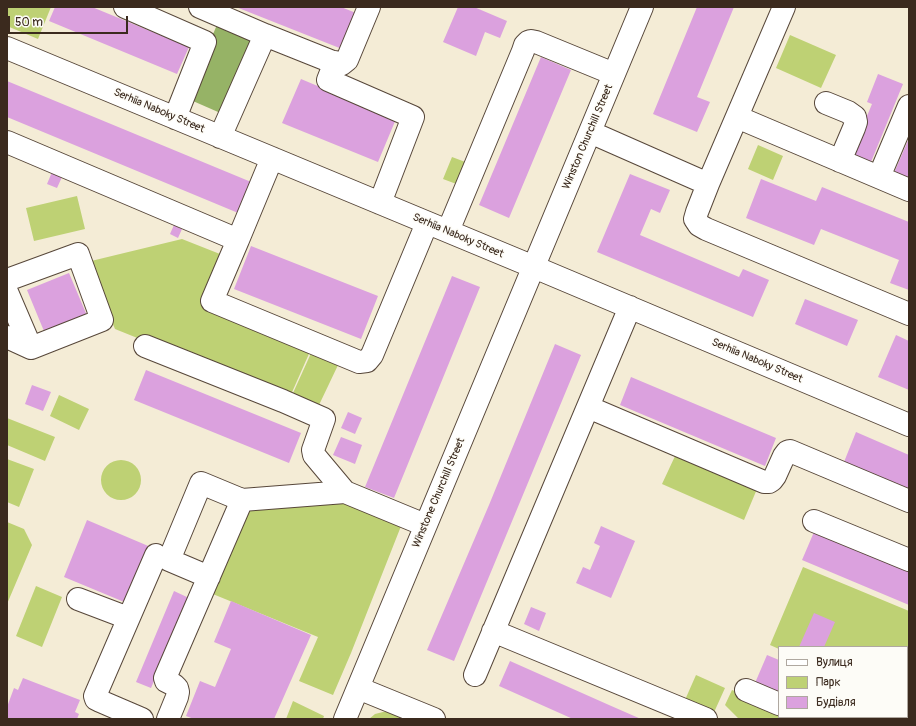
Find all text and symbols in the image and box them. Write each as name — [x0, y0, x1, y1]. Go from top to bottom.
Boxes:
scale bar — [10, 8, 130, 34]
text: 50 m — [15, 15, 43, 30]
street label: Winston Churchill Street — [560, 83, 616, 191]
street label: Serhiia Naboky Street — [111, 86, 207, 136]
street label: Serhiia Naboky Street — [410, 211, 506, 261]
street label: Serhiia Naboky Street — [709, 336, 805, 386]
street label: Winstone Churchill Street — [410, 436, 468, 550]
legend — [778, 646, 908, 718]
text: Вулиця — [816, 655, 853, 670]
text: Парк — [816, 675, 841, 690]
text: Будівля — [816, 695, 856, 710]

